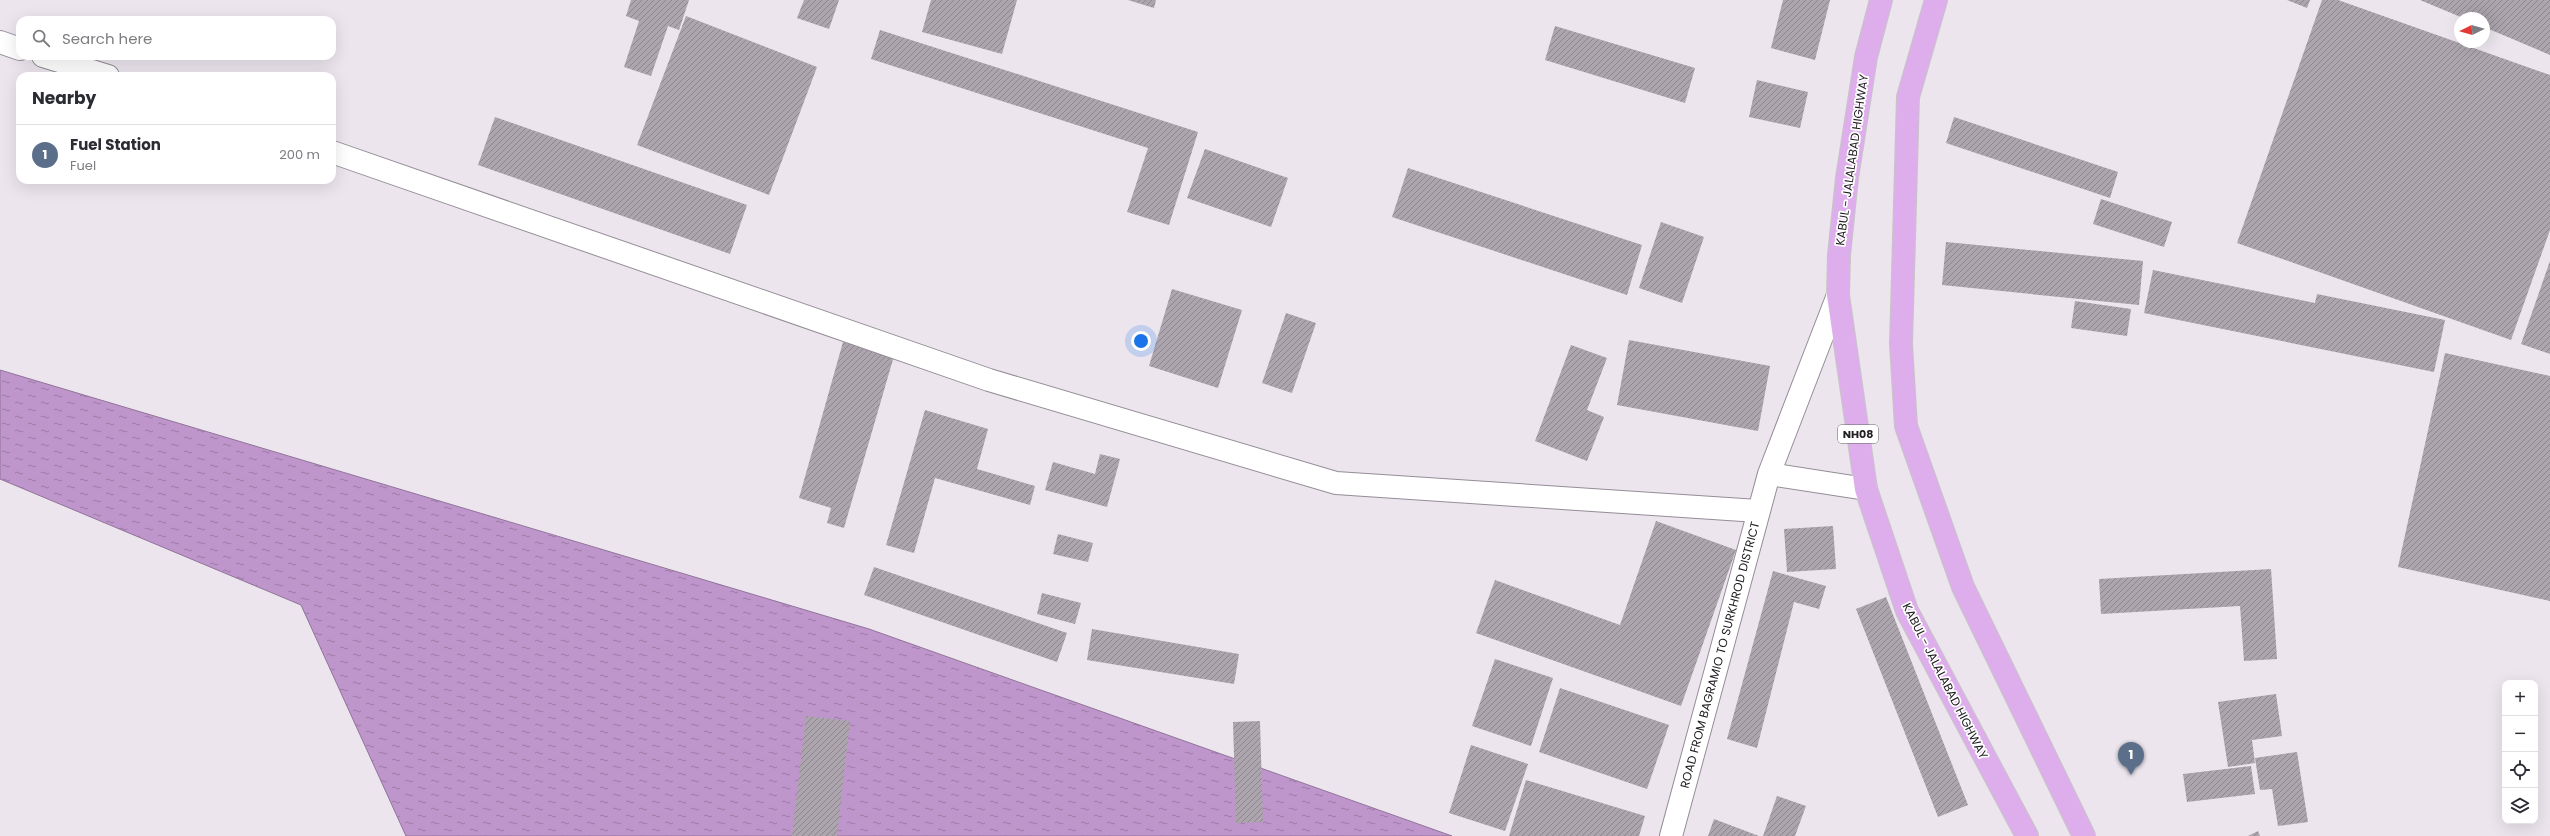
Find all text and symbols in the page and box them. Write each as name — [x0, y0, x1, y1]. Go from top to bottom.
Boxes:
north arrow — [2454, 12, 2490, 48]
search box — [16, 16, 336, 60]
icon: search — [30, 27, 52, 49]
text: Search here — [62, 28, 152, 49]
street label: KABUL - JALALABAD HIGHWAY — [1831, 73, 1872, 247]
text: Nearby — [32, 86, 96, 110]
text: Fuel Station — [70, 134, 161, 155]
text: 1 — [43, 145, 47, 164]
text: 200 m — [279, 145, 320, 164]
text: Fuel — [70, 156, 96, 175]
your location — [1131, 331, 1151, 351]
road number: NH08 — [1838, 425, 1878, 443]
street label: ROAD FROM BAGRAMIO TO SURKHROD DISTRICT — [1676, 519, 1763, 790]
street label: KABUL - JALALABAD HIGHWAY — [1899, 600, 1992, 762]
map controls — [2502, 680, 2538, 824]
button: + — [2502, 680, 2538, 716]
button: − — [2502, 716, 2538, 752]
pin: 1 — [2118, 742, 2144, 775]
button: locate — [2502, 752, 2538, 788]
button: layers — [2502, 788, 2538, 824]

